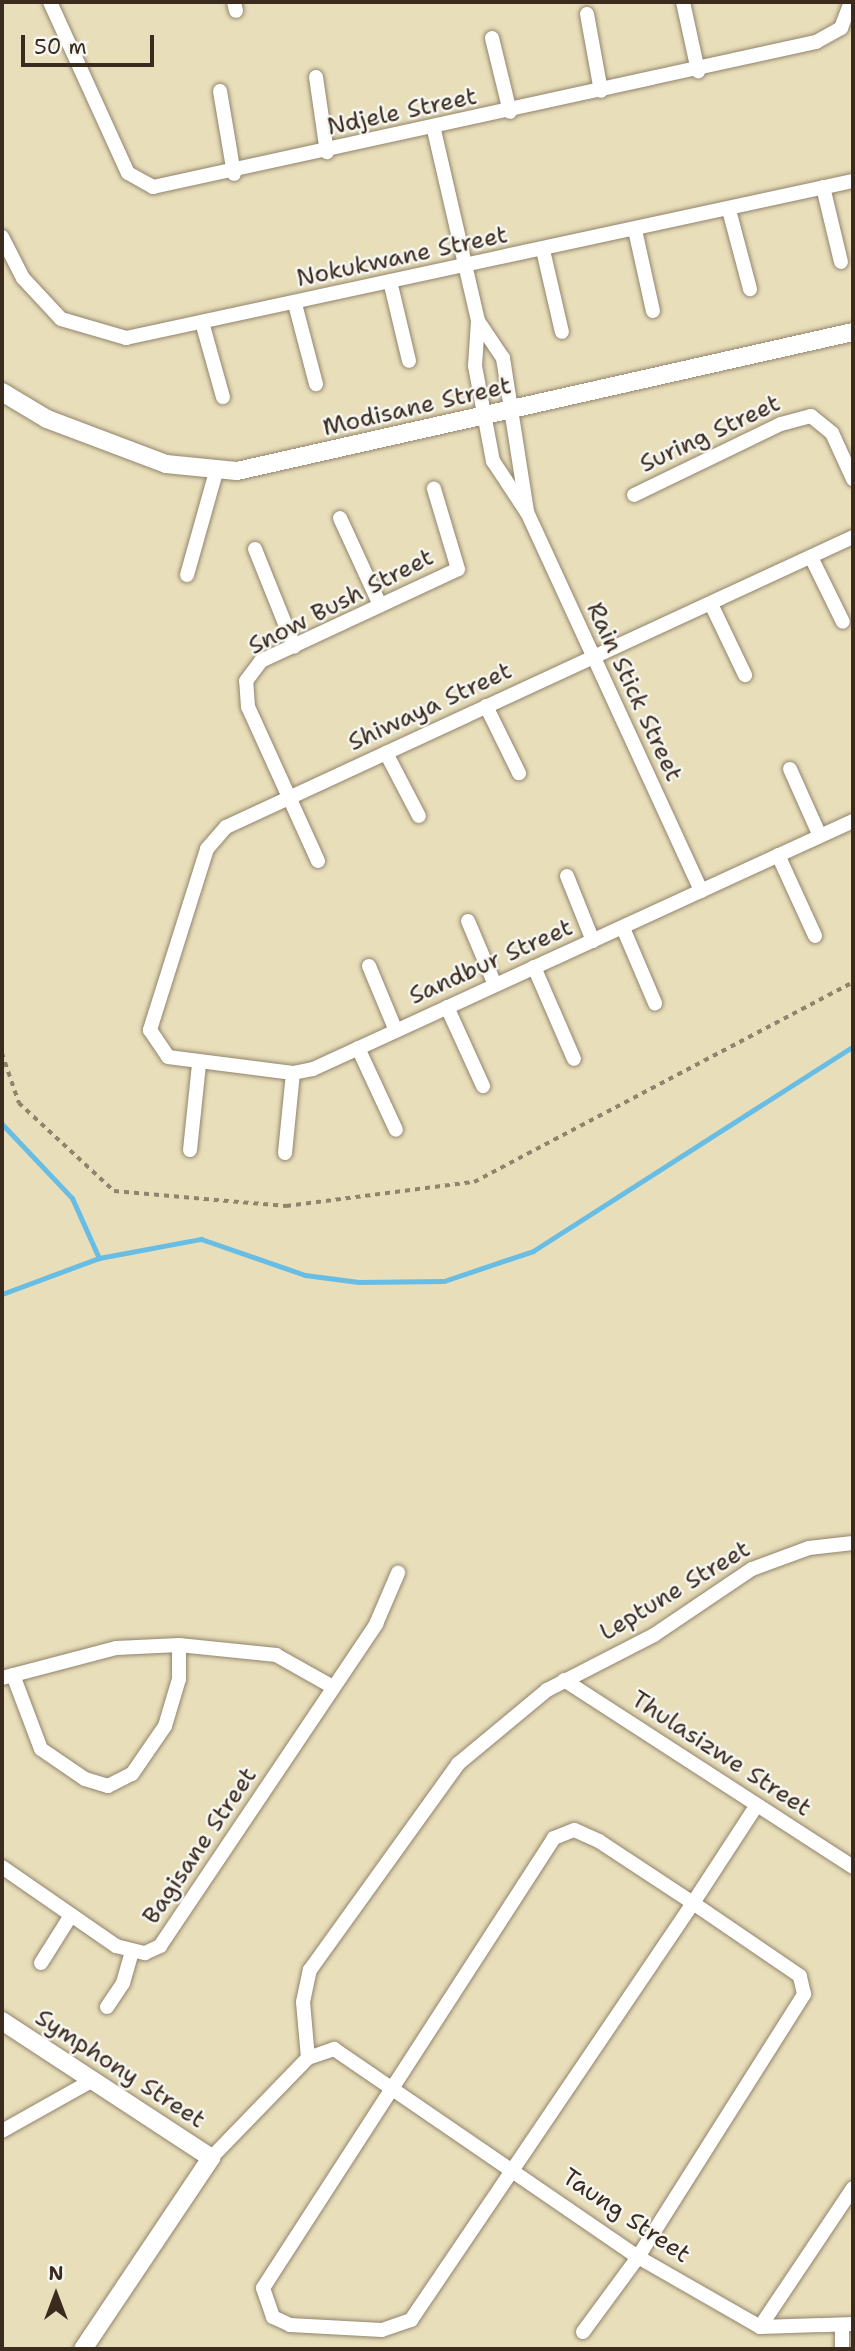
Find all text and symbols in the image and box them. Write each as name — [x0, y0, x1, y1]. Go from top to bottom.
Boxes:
scale bar — [24, 21, 158, 65]
text: 50 m — [34, 33, 87, 61]
street label: Ndjele Street — [325, 82, 479, 142]
street label: Nokukwane Street — [294, 221, 510, 293]
street label: Modisane Street — [320, 371, 514, 443]
street label: Suring Street — [635, 389, 785, 479]
street label: Snow Bush Street — [244, 543, 438, 661]
street label: Rain Stick Street — [580, 598, 688, 786]
street label: Shiwaya Street — [344, 657, 516, 757]
street label: Sandbur Street — [405, 913, 577, 1011]
street label: Leptune Street — [595, 1535, 755, 1647]
street label: Thulasizwe Street — [626, 1685, 816, 1823]
street label: Bagisane Street — [137, 1762, 263, 1930]
street label: Symphony Street — [30, 2003, 210, 2135]
street label: Taung Street — [557, 2163, 695, 2269]
north arrow — [21, 2260, 91, 2330]
text: N — [48, 2261, 64, 2286]

